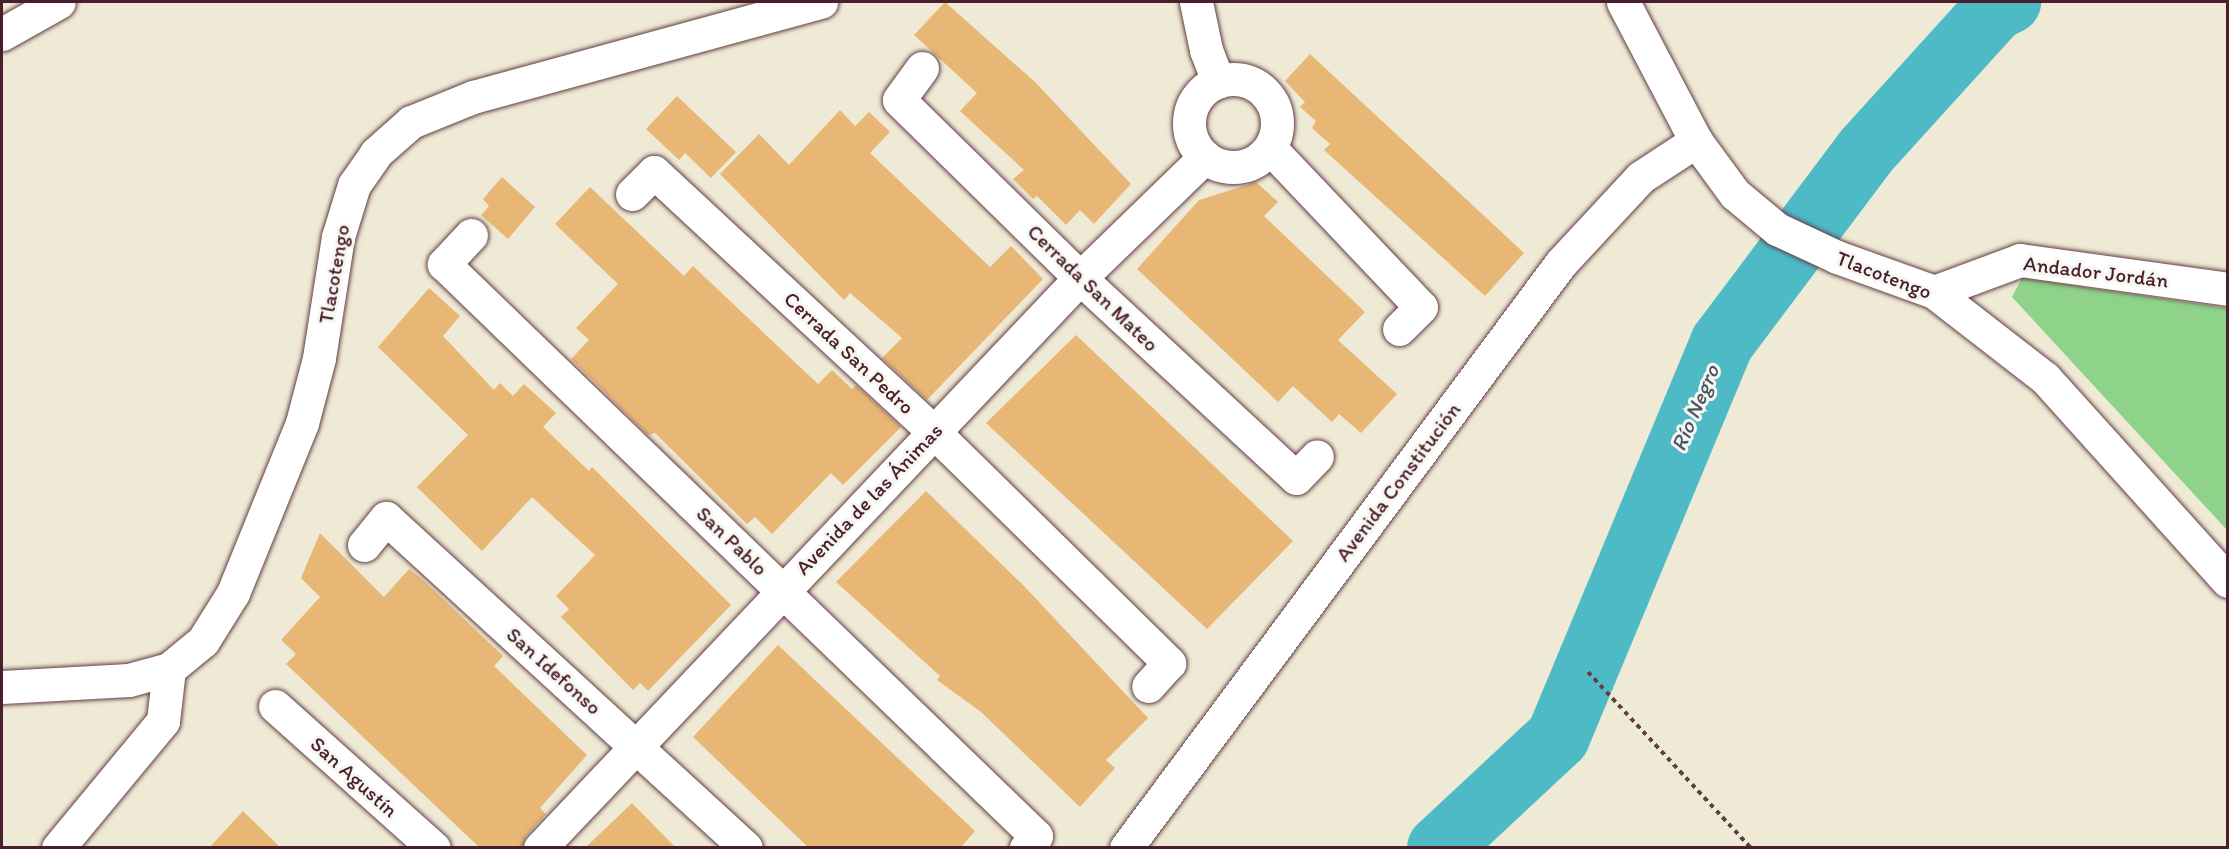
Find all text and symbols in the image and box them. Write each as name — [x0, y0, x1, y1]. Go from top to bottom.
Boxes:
street label: Cerrada San Mateo — [1022, 219, 1164, 357]
street label: Tlacotengo — [313, 222, 355, 326]
street label: Tlacotengo — [1833, 245, 1935, 305]
street label: Andador Jordán — [2022, 251, 2170, 293]
street label: Cerrada San Pedro — [779, 286, 919, 420]
water label: Río Negro — [1665, 361, 1725, 455]
street label: Avenida Constitución — [1330, 398, 1466, 566]
street label: Avenida de las Ánimas — [790, 418, 948, 580]
street label: San Pablo — [691, 501, 773, 581]
street label: San Idefonso — [501, 622, 607, 720]
street label: San Agustín — [305, 731, 403, 823]

